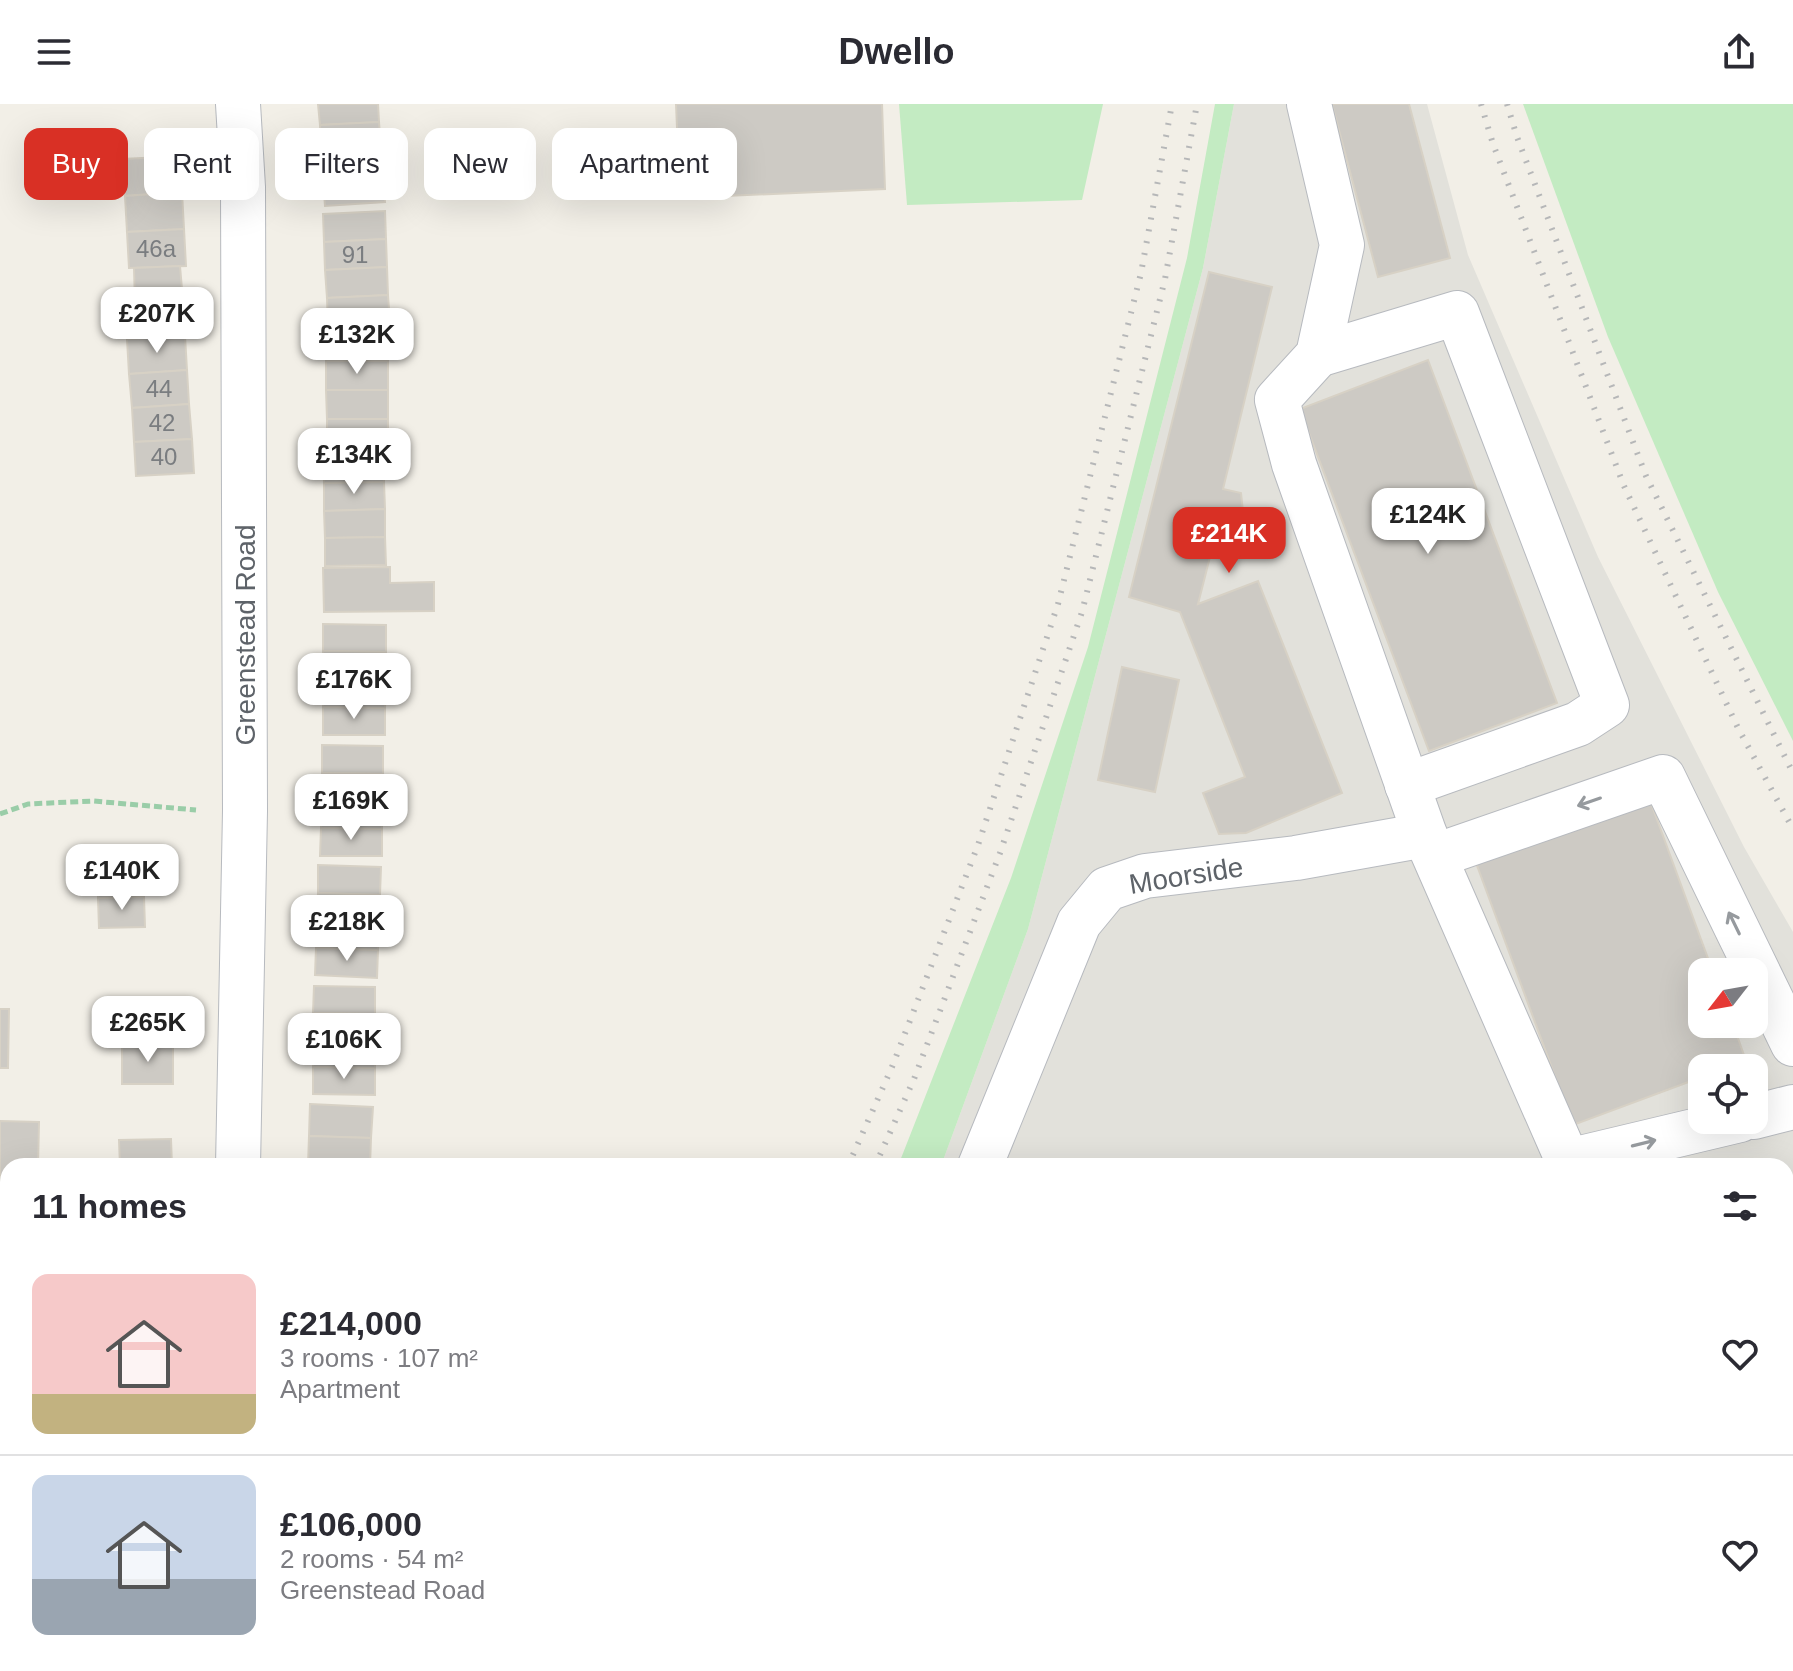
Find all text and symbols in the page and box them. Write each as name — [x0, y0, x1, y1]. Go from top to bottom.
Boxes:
icon: menu — [32, 30, 76, 74]
icon: share — [1717, 30, 1761, 74]
text: Dwello — [838, 31, 955, 72]
chip: Buy — [24, 128, 128, 200]
chip: Rent — [144, 128, 259, 200]
chip: Filters — [275, 128, 408, 200]
chip: New — [424, 128, 536, 200]
chip: Apartment — [552, 128, 737, 200]
house number: 46a — [136, 235, 177, 262]
house number: 91 — [342, 241, 368, 268]
pin: £207K — [101, 287, 213, 355]
text: £207K — [119, 298, 195, 328]
pin: £132K — [301, 308, 413, 376]
text: £132K — [319, 319, 395, 349]
house number: 44 — [146, 375, 172, 402]
house number: 42 — [149, 409, 175, 436]
pin: £134K — [298, 428, 410, 496]
text: £134K — [316, 439, 392, 469]
house number: 40 — [151, 443, 177, 470]
pin: £124K — [1372, 488, 1484, 556]
text: £124K — [1390, 499, 1466, 529]
pin: £214K — [1173, 507, 1285, 575]
text: £214K — [1191, 518, 1267, 548]
street label: Greenstead Road — [230, 524, 261, 746]
pin: £176K — [298, 653, 410, 721]
text: £176K — [316, 664, 392, 694]
pin: £169K — [295, 774, 407, 842]
text: £169K — [313, 785, 389, 815]
one-way arrow — [1577, 796, 1602, 811]
pin: £140K — [66, 844, 178, 912]
street label: Moorside — [1127, 851, 1245, 900]
text: £140K — [84, 855, 160, 885]
pin: £218K — [291, 895, 403, 963]
text: £218K — [309, 906, 385, 936]
one-way arrow — [1726, 912, 1741, 936]
north arrow — [1688, 958, 1768, 1038]
map controls — [1688, 958, 1768, 1134]
pin: £265K — [92, 996, 204, 1064]
text: £265K — [110, 1007, 186, 1037]
pin: £106K — [288, 1013, 400, 1081]
text: £106K — [306, 1024, 382, 1054]
button: locate — [1688, 1054, 1768, 1134]
one-way arrow — [1630, 1135, 1656, 1150]
icon: filters — [1718, 1184, 1762, 1228]
text: 11 homes — [32, 1187, 187, 1225]
text: £214,000 — [280, 1304, 422, 1342]
icon: home — [96, 1306, 192, 1402]
icon: heart — [1718, 1332, 1762, 1376]
text: 3 rooms · 107 m² — [280, 1343, 478, 1373]
text: Apartment — [280, 1374, 400, 1404]
text: £106,000 — [280, 1505, 422, 1543]
icon: home — [96, 1507, 192, 1603]
icon: heart — [1718, 1533, 1762, 1577]
text: 2 rooms · 54 m² — [280, 1544, 464, 1574]
text: Greenstead Road — [280, 1575, 485, 1605]

